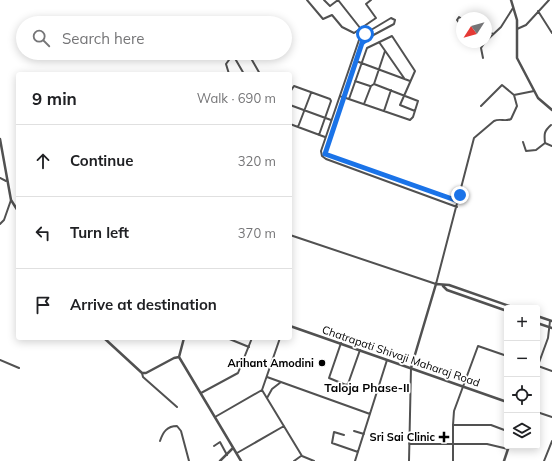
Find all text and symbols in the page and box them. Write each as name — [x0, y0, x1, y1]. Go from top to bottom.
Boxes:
north arrow — [456, 12, 492, 48]
search box — [16, 16, 292, 60]
route start — [356, 25, 374, 43]
icon: search — [30, 27, 52, 49]
text: Search here — [62, 29, 144, 48]
text: 9 min — [32, 88, 77, 109]
text: Walk · 690 m — [197, 90, 276, 106]
icon: ahead — [32, 150, 54, 172]
text: Continue — [70, 151, 133, 170]
text: 320 m — [238, 153, 276, 169]
route end — [451, 186, 469, 204]
icon: left — [32, 222, 54, 244]
text: Turn left — [70, 223, 129, 242]
text: 370 m — [238, 225, 276, 241]
icon: arrive — [32, 294, 54, 316]
text: Arrive at destination — [70, 295, 217, 314]
map controls — [504, 305, 540, 449]
button: + — [504, 305, 540, 341]
street label: Chatrapati Shivaji Maharaj Road — [320, 322, 482, 390]
button: − — [504, 341, 540, 377]
place label: Arihant Amodini — [227, 356, 314, 370]
marker: Arihant Amodini — [317, 358, 327, 368]
button: locate — [504, 377, 540, 413]
district label: Taloja Phase-II — [324, 380, 410, 395]
button: layers — [504, 413, 540, 449]
place label: Sri Sai Clinic — [370, 430, 435, 444]
marker: Sri Sai Clinic — [438, 431, 450, 443]

